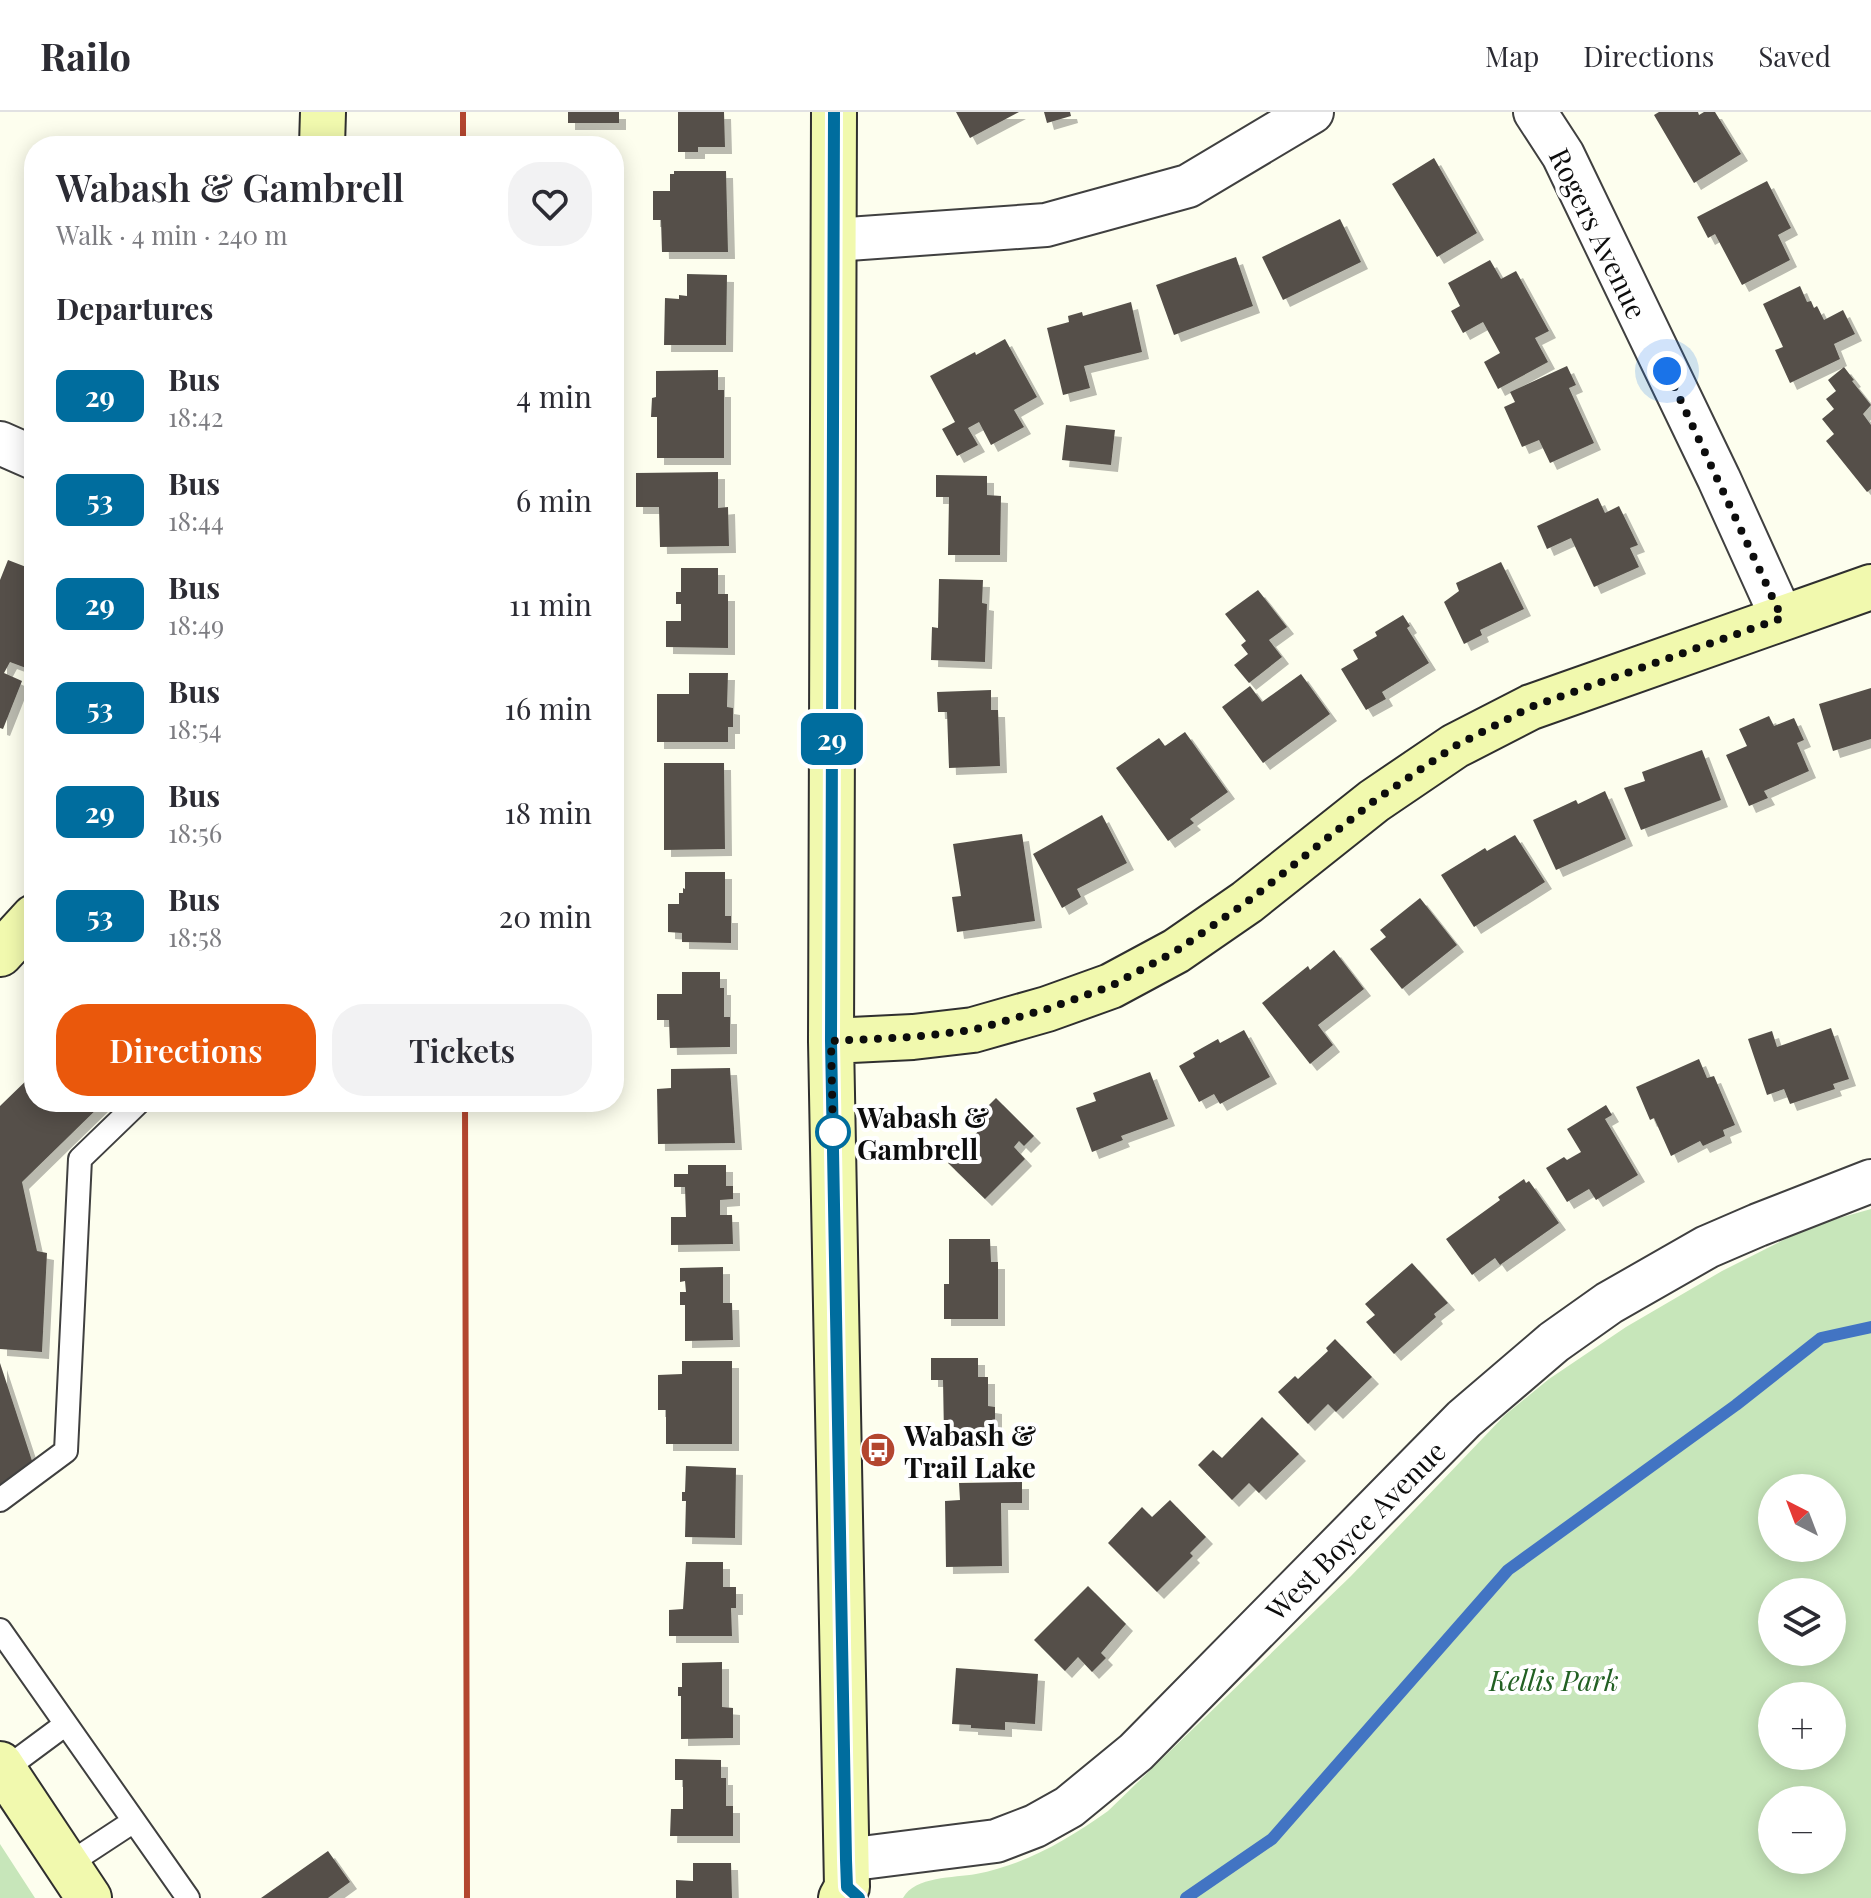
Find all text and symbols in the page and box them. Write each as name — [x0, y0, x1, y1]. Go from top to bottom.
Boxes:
text: Railo — [40, 30, 131, 81]
text: Map — [1485, 37, 1539, 74]
text: Directions — [1583, 37, 1714, 74]
text: Saved — [1758, 37, 1831, 74]
street label: Rogers Avenue — [1542, 141, 1656, 325]
text: Wabash & Gambrell — [56, 161, 404, 212]
button: heart — [508, 162, 592, 246]
text: Walk · 4 min · 240 m — [56, 217, 288, 252]
text: Departures — [56, 288, 213, 328]
your location — [1647, 351, 1687, 391]
text: Bus — [168, 359, 220, 399]
text: 4 min — [516, 376, 592, 416]
text: 29 — [85, 377, 115, 414]
text: 18:42 — [168, 399, 223, 434]
text: Bus — [168, 463, 220, 503]
text: 6 min — [516, 480, 592, 520]
text: 53 — [87, 481, 113, 518]
text: 18:44 — [168, 503, 224, 538]
text: Bus — [168, 567, 220, 607]
text: 11 min — [509, 584, 592, 624]
text: 29 — [85, 585, 115, 622]
text: 18:49 — [168, 607, 224, 642]
text: Bus — [168, 671, 220, 711]
text: 16 min — [505, 688, 592, 728]
text: 53 — [87, 689, 113, 726]
text: 18:54 — [168, 711, 222, 746]
line badge: 29 — [796, 713, 868, 765]
text: 29 — [817, 720, 847, 757]
text: Bus — [168, 775, 220, 815]
text: 18 min — [504, 792, 592, 832]
text: 29 — [85, 793, 115, 830]
text: 18:56 — [168, 815, 222, 850]
text: Bus — [168, 879, 220, 919]
text: 20 min — [499, 896, 592, 936]
text: 53 — [87, 897, 113, 934]
text: 18:58 — [168, 919, 222, 954]
button: Directions — [56, 1004, 316, 1096]
button: Tickets — [332, 1004, 592, 1096]
place label: Wabash & Gambrell — [856, 1098, 989, 1167]
marker: Wabash & Gambrell — [816, 1115, 850, 1149]
place label: Wabash & Trail Lake — [903, 1416, 1036, 1485]
bus stop icon: Wabash & Trail Lake — [859, 1431, 897, 1469]
street label: West Boyce Avenue — [1257, 1432, 1453, 1628]
north arrow — [1758, 1474, 1846, 1562]
map controls — [1758, 1474, 1846, 1874]
button: layers — [1758, 1578, 1846, 1666]
park label: Kellis Park — [1488, 1661, 1619, 1698]
button: + — [1758, 1682, 1846, 1770]
button: − — [1758, 1786, 1846, 1874]

